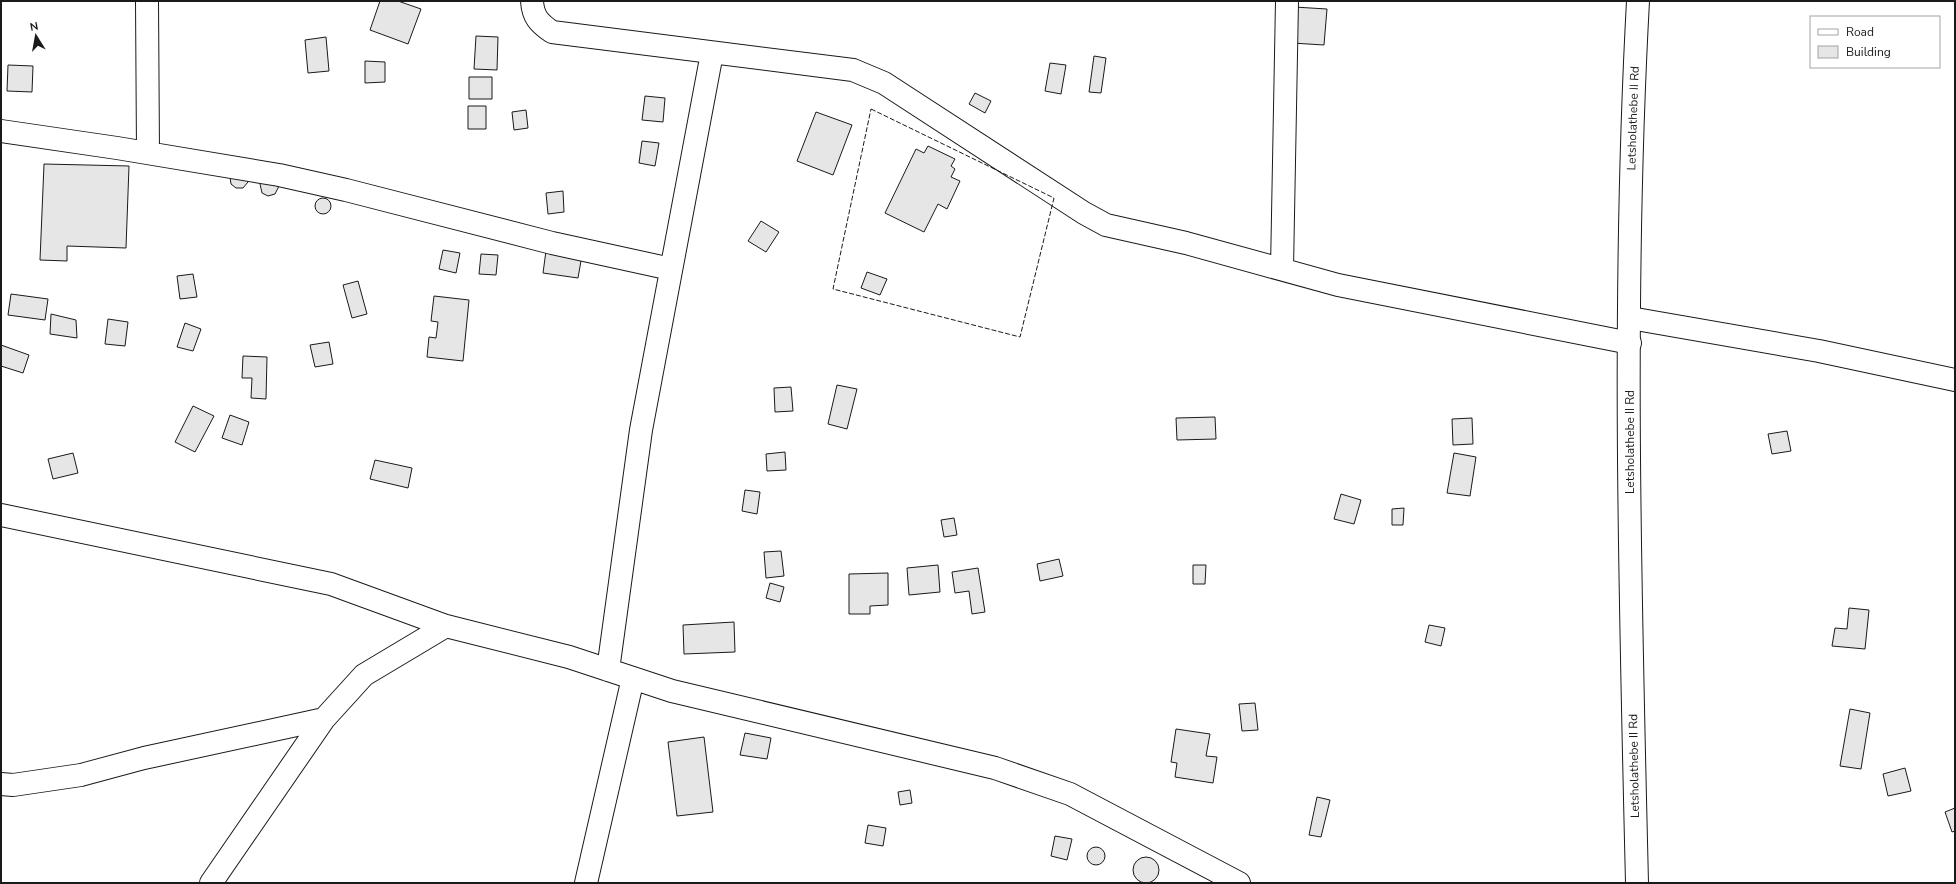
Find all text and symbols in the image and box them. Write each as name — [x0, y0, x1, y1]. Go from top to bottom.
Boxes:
north arrow — [16, 16, 56, 56]
legend — [1810, 16, 1940, 68]
text: N — [29, 19, 40, 35]
text: Road — [1846, 24, 1874, 40]
text: Building — [1846, 44, 1891, 60]
street label: Letsholathebe II Rd — [1623, 66, 1643, 170]
street label: Letsholathebe II Rd — [1622, 390, 1638, 494]
street label: Letsholathebe II Rd — [1625, 714, 1643, 818]

